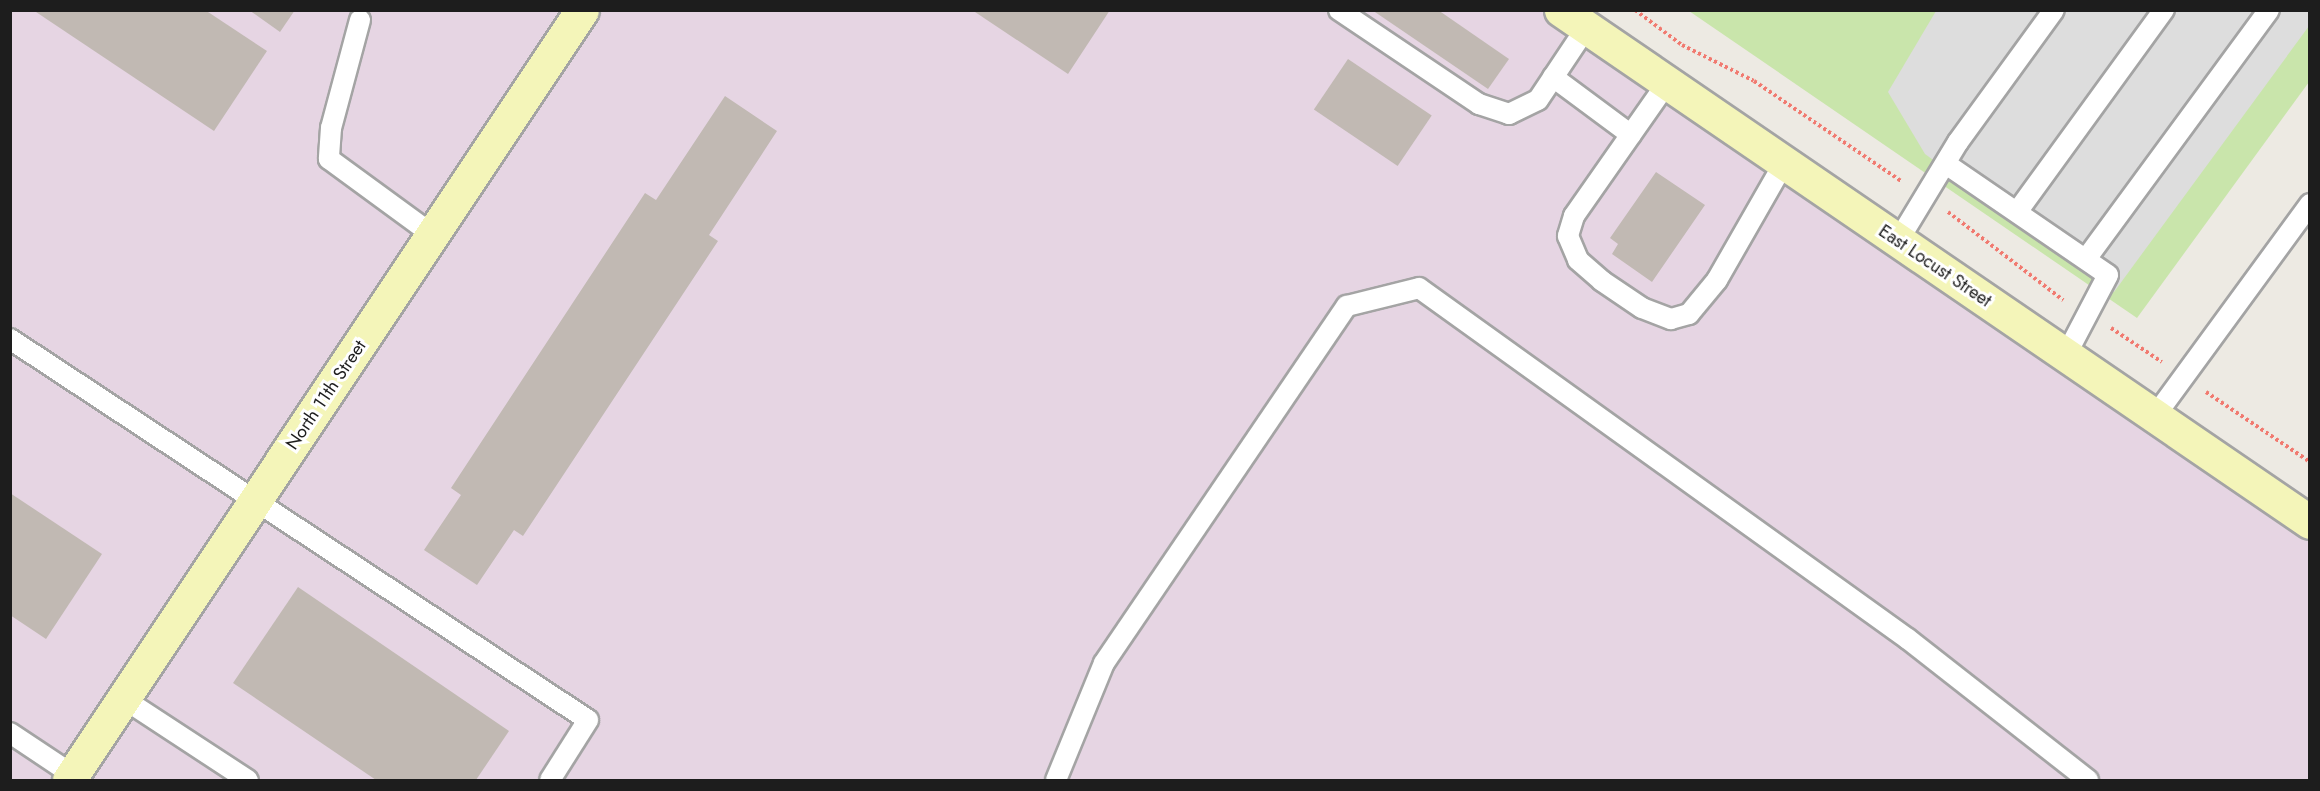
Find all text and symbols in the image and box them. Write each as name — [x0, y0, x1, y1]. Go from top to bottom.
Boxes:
street label: East Locust Street — [1874, 220, 1996, 312]
street label: North 11th Street — [281, 336, 371, 454]

